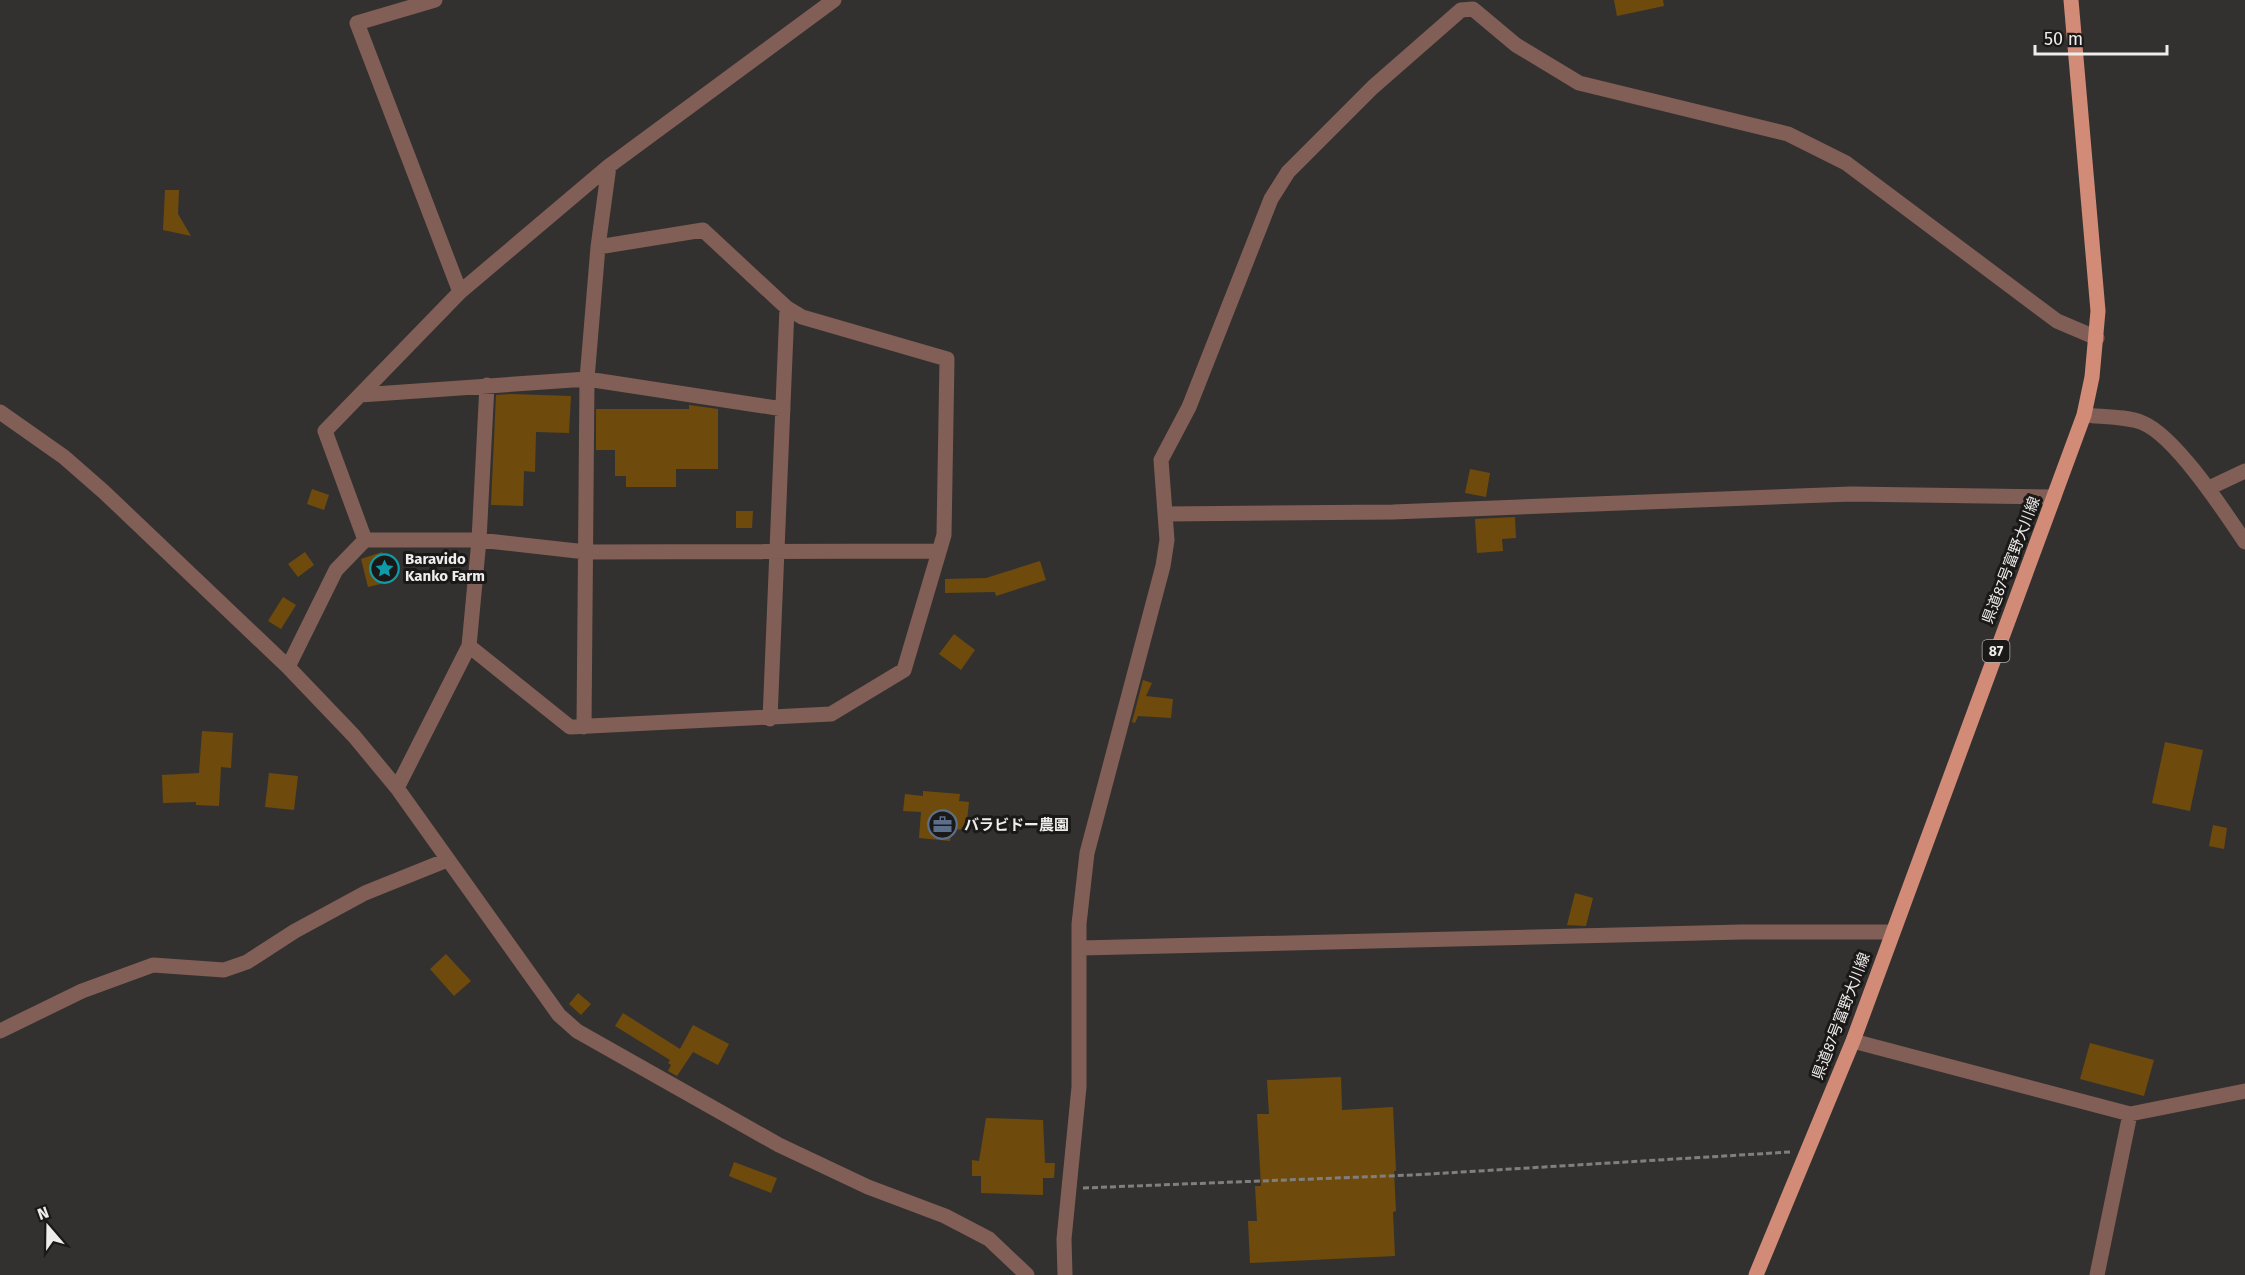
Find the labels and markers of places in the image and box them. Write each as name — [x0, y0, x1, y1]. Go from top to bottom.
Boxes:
place label: Baravido Kanko Farm — [405, 550, 485, 585]
place icon: Baravido Kanko Farm — [368, 552, 400, 584]
office icon: バラビドー農園 — [927, 809, 959, 841]
place label: バラビドー農園 — [964, 816, 1069, 834]

